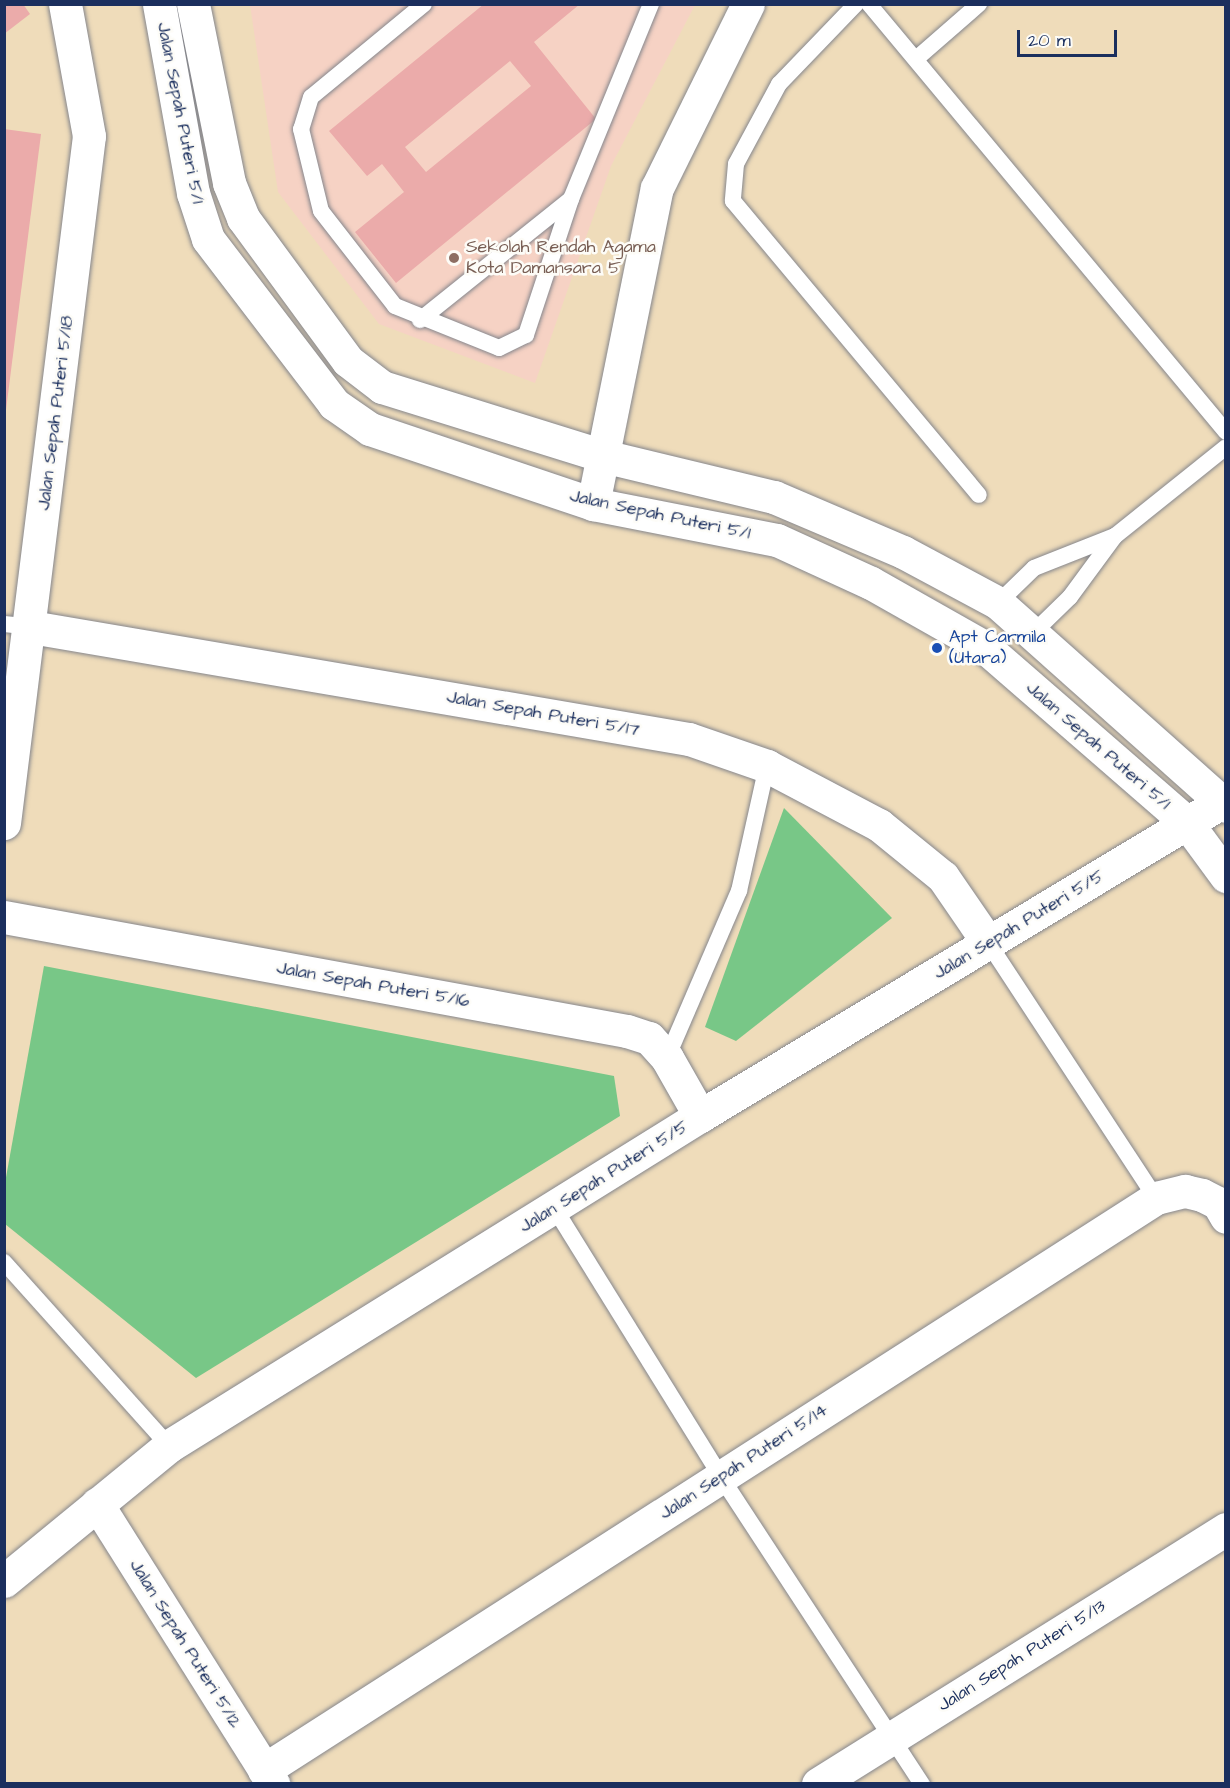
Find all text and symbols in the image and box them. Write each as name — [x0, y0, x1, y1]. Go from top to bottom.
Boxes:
scale bar — [1020, 18, 1120, 56]
street label: Jalan Sepah Puteri 5/1 — [152, 21, 208, 205]
text: 20 m — [1028, 28, 1071, 53]
place label: Sekolah Rendah Agama Kota Damansara 5 — [466, 237, 656, 280]
marker: Sekolah Rendah Agama Kota Damansara 5 — [447, 251, 461, 265]
street label: Jalan Sepah Puteri 5/18 — [33, 314, 79, 512]
street label: Jalan Sepah Puteri 5/1 — [568, 485, 752, 545]
place label: Apt Carmila (Utara) — [949, 627, 1046, 670]
marker: Apt Carmila (Utara) — [930, 641, 944, 655]
street label: Jalan Sepah Puteri 5/1 — [1021, 677, 1175, 815]
street label: Jalan Sepah Puteri 5/17 — [445, 686, 641, 742]
street label: Jalan Sepah Puteri 5/5 — [930, 866, 1108, 984]
street label: Jalan Sepah Puteri 5/16 — [275, 957, 471, 1013]
street label: Jalan Sepah Puteri 5/5 — [516, 1116, 692, 1238]
street label: Jalan Sepah Puteri 5/14 — [656, 1399, 832, 1525]
street label: Jalan Sepah Puteri 5/12 — [124, 1556, 246, 1732]
street label: Jalan Sepah Puteri 5/13 — [934, 1596, 1110, 1716]

